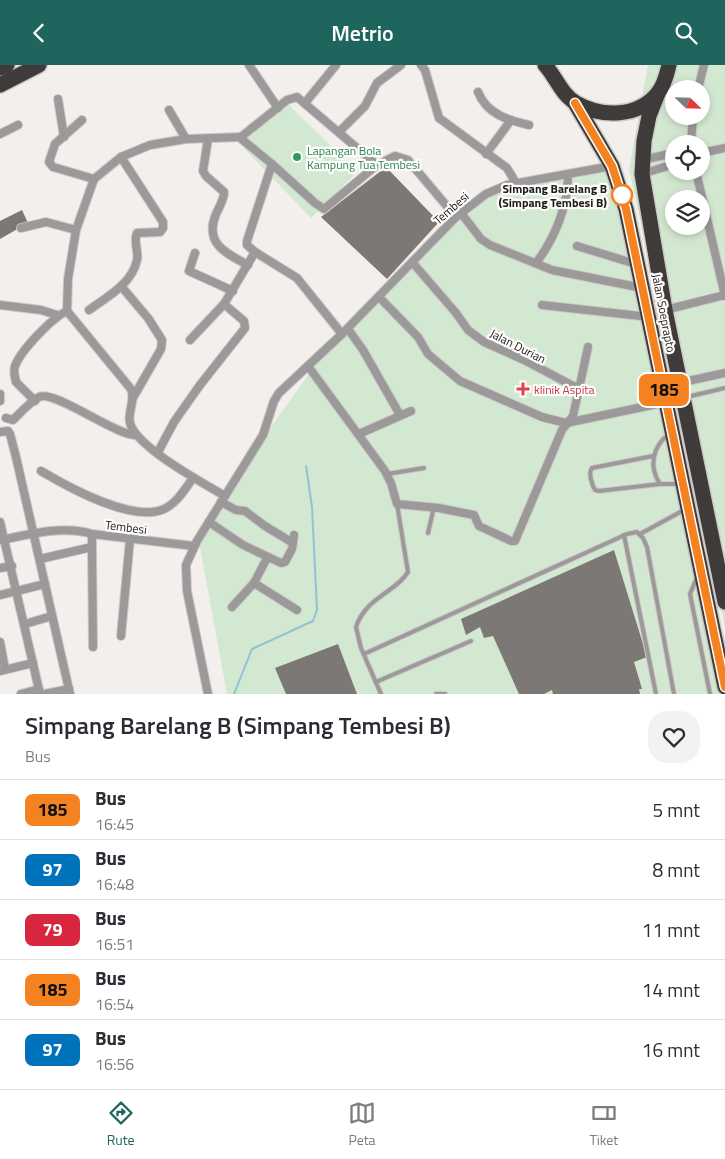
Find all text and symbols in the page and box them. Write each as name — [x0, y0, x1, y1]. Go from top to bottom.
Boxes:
text: Metrio — [331, 16, 394, 50]
icon: back — [25, 19, 53, 47]
icon: search — [672, 19, 700, 47]
north arrow — [665, 80, 710, 125]
map controls — [665, 80, 710, 235]
button: locate — [665, 135, 710, 180]
place label: Lapangan Bola Kampung Tua Tembesi — [307, 141, 420, 174]
marker: Lapangan Bola Kampung Tua Tembesi — [291, 151, 303, 163]
place label: Simpang Barelang B (Simpang Tembesi B) — [499, 179, 607, 212]
marker: Simpang Barelang B (Simpang Tembesi B) — [611, 184, 633, 206]
street label: Tembesi — [429, 187, 473, 229]
button: layers — [665, 190, 710, 235]
street label: Jalan Soeprapto — [647, 272, 681, 354]
street label: Jalan Durian — [487, 324, 549, 368]
line badge: 185 — [635, 374, 693, 406]
text: 185 — [649, 376, 679, 403]
place label: klinik Aspita — [534, 380, 595, 399]
marker: klinik Aspita — [516, 382, 530, 396]
street label: Tembesi — [104, 515, 148, 539]
text: Simpang Barelang B (Simpang Tembesi B) — [25, 707, 451, 743]
button: heart — [648, 711, 700, 763]
text: Bus — [25, 744, 51, 768]
text: Bus — [95, 783, 126, 812]
text: 5 mnt — [652, 795, 700, 824]
text: 185 — [37, 796, 68, 823]
text: 16:45 — [95, 812, 134, 836]
text: Bus — [95, 843, 126, 872]
text: 8 mnt — [652, 855, 700, 884]
text: 97 — [42, 856, 63, 883]
text: 16:48 — [95, 872, 134, 896]
text: Bus — [95, 903, 126, 932]
text: 11 mnt — [642, 915, 700, 944]
text: 79 — [42, 916, 63, 943]
text: 16:51 — [95, 932, 134, 956]
text: Bus — [95, 963, 126, 992]
text: 14 mnt — [642, 975, 700, 1004]
text: 185 — [37, 976, 68, 1003]
text: 16:54 — [95, 992, 134, 1016]
text: Bus — [95, 1023, 126, 1052]
text: 16 mnt — [642, 1035, 700, 1064]
text: 97 — [42, 1036, 63, 1063]
text: 16:56 — [95, 1052, 134, 1076]
tab: Rute — [107, 1099, 135, 1150]
tab: Peta — [348, 1099, 376, 1150]
tab: Tiket — [589, 1099, 618, 1150]

